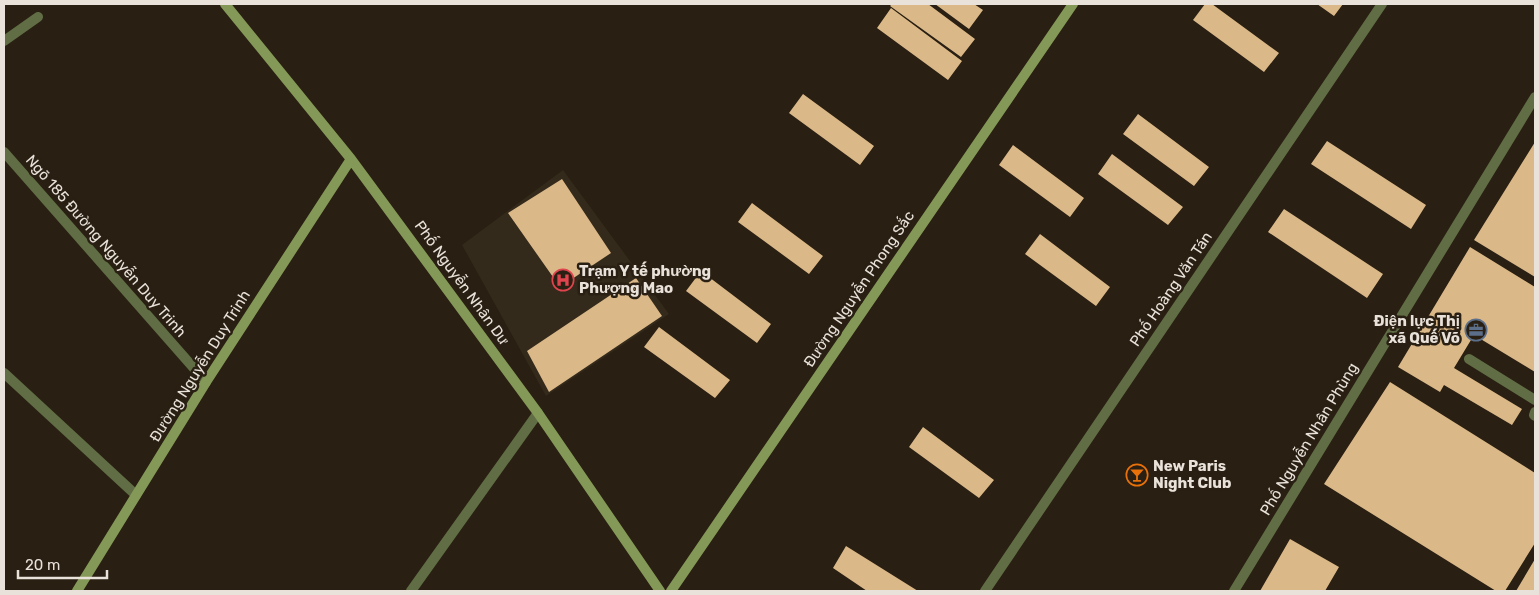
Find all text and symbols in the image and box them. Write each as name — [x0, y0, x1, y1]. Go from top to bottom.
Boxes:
street label: Ngõ 185 Đường Nguyễn Duy Trinh — [22, 151, 190, 341]
street label: Đường Nguyễn Phong Sắc — [800, 207, 918, 371]
street label: Phố Nguyễn Nhân Dư — [411, 217, 513, 349]
street label: Phố Hoàng Văn Tán — [1126, 228, 1216, 350]
place label: Trạm Y tế phường Phượng Mao — [579, 261, 711, 297]
hospital icon: Trạm Y tế phường Phượng Mao — [551, 268, 575, 292]
street label: Đường Nguyễn Duy Trinh — [146, 287, 254, 445]
place label: Điện lực Thị xã Quế Võ — [1374, 312, 1460, 347]
office icon: Điện lực Thị xã Quế Võ — [1464, 318, 1488, 342]
street label: Phố Nguyễn Nhân Phùng — [1256, 359, 1362, 519]
place label: New Paris Night Club — [1153, 457, 1231, 492]
bar icon: New Paris Night Club — [1125, 463, 1149, 487]
scale bar — [18, 548, 106, 580]
text: 20 m — [25, 556, 60, 574]

